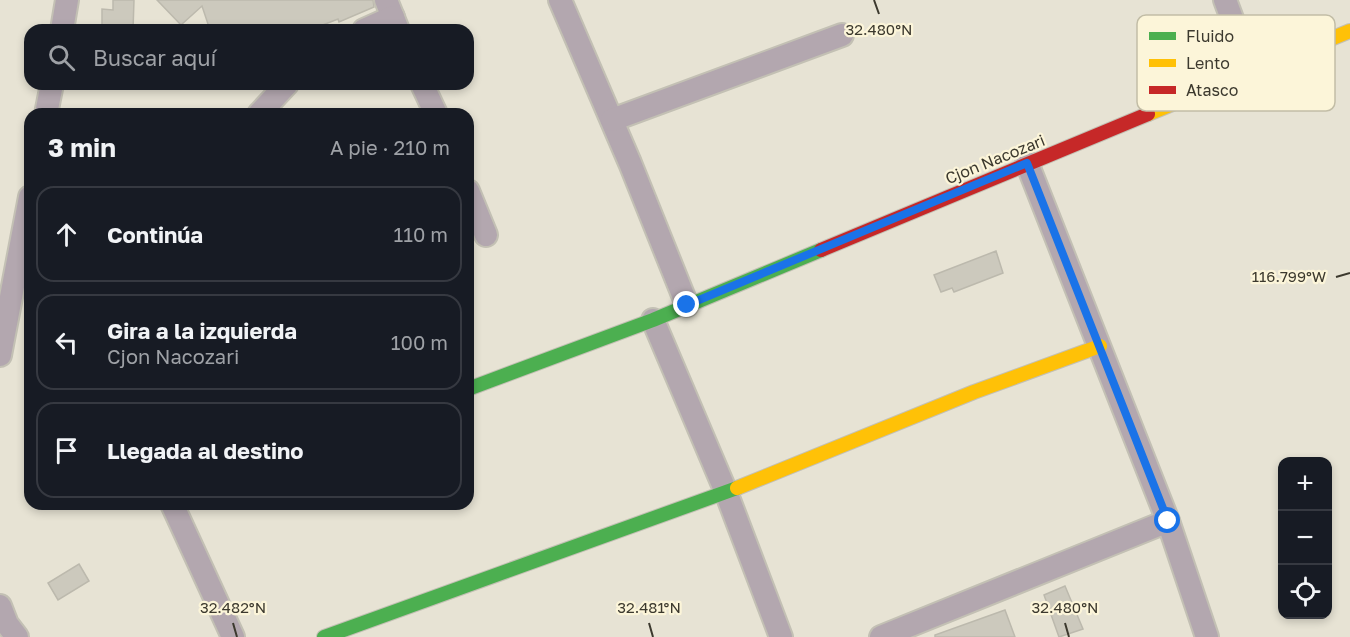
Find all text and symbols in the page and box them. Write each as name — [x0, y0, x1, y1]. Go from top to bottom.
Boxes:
legend — [1137, 15, 1335, 111]
text: 32.480°N — [846, 20, 912, 38]
search box — [24, 24, 474, 90]
text: Fluido — [1186, 26, 1234, 46]
icon: search — [45, 41, 78, 74]
text: Buscar aquí — [93, 44, 216, 71]
text: Lento — [1186, 53, 1230, 73]
text: Atasco — [1186, 80, 1238, 100]
street label: Cjon Nacozari — [942, 130, 1048, 188]
text: 3 min — [48, 132, 116, 163]
text: A pie · 210 m — [330, 135, 450, 159]
icon: ahead — [50, 218, 83, 251]
text: Continúa — [107, 221, 203, 248]
text: 110 m — [394, 222, 448, 246]
text: 116.799°W — [1252, 267, 1326, 285]
route end — [673, 291, 699, 317]
text: Gira a la izquierda — [107, 317, 297, 344]
icon: left — [50, 326, 83, 359]
text: 100 m — [391, 330, 448, 354]
text: Cjon Nacozari — [107, 344, 239, 368]
icon: arrive — [50, 434, 83, 467]
text: Llegada al destino — [107, 437, 304, 464]
map controls — [1278, 457, 1332, 619]
button: + — [1278, 457, 1332, 511]
route start — [1154, 507, 1180, 533]
button: − — [1278, 511, 1332, 565]
button: locate — [1278, 565, 1332, 619]
text: 32.482°N — [200, 598, 266, 616]
text: 32.481°N — [617, 598, 681, 616]
text: 32.480°N — [1032, 598, 1098, 616]

